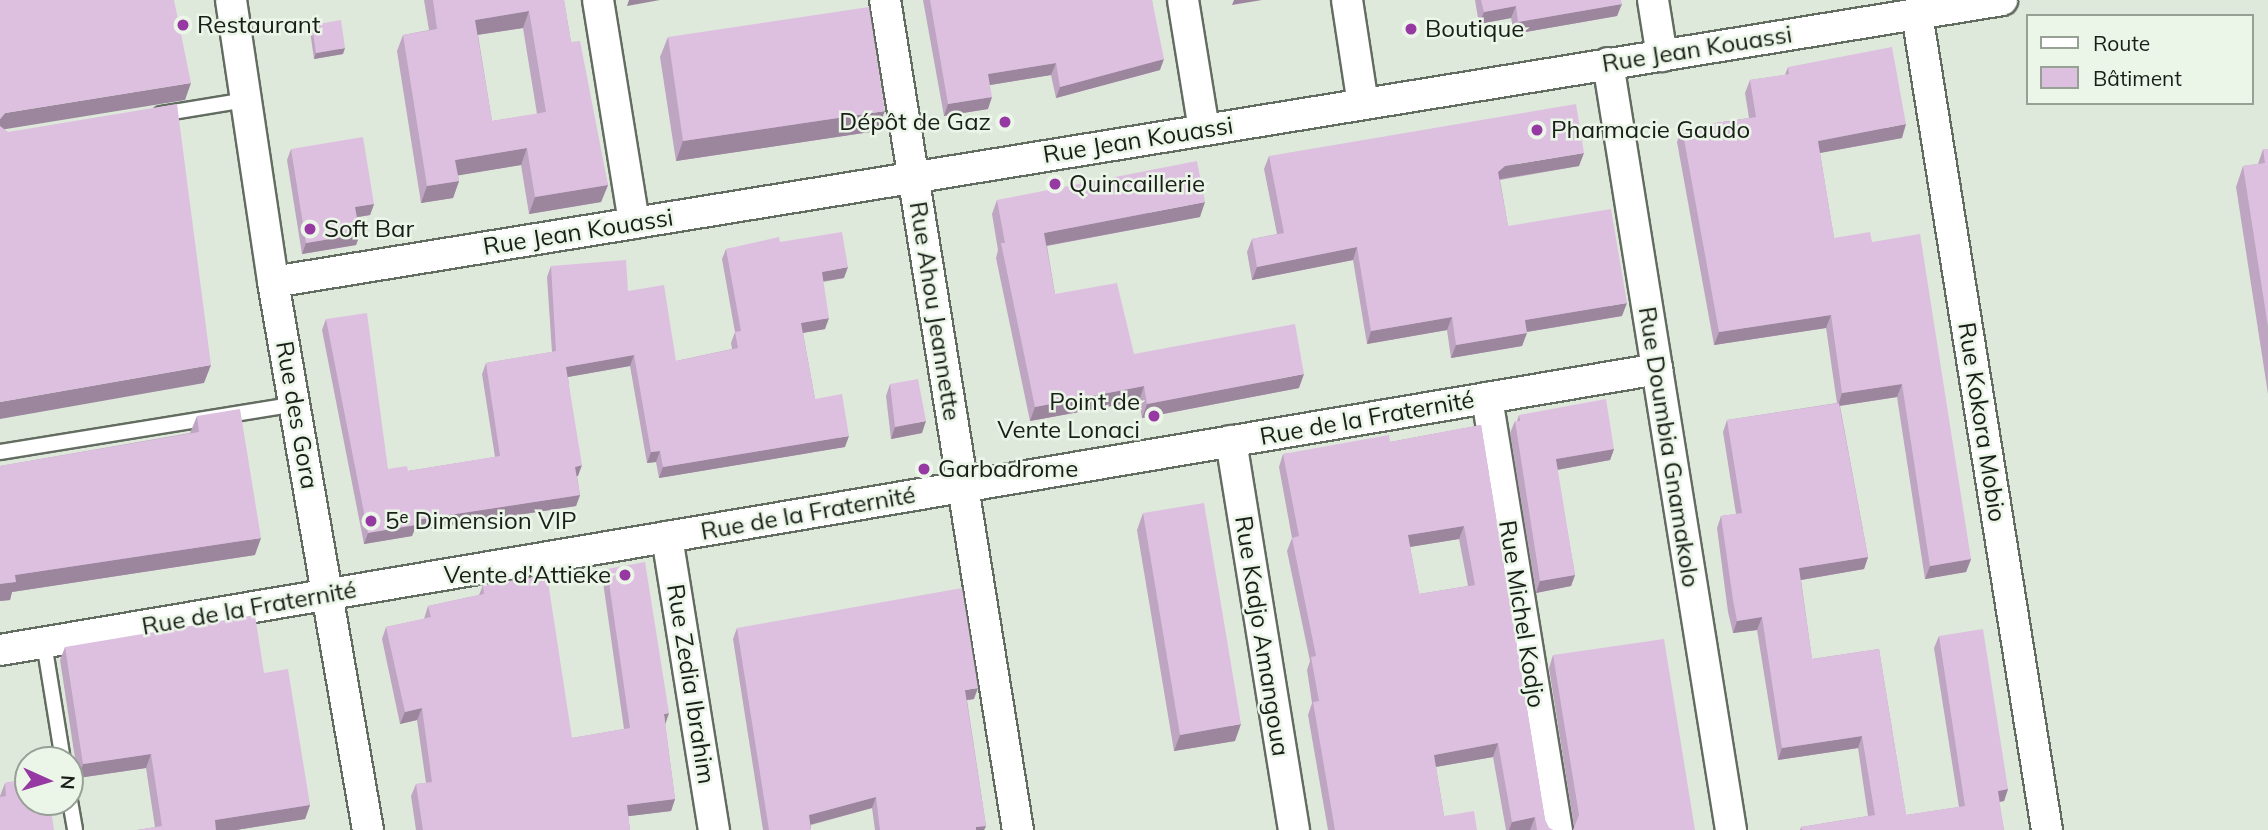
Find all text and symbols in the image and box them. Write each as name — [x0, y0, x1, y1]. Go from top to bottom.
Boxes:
place label: Restaurant — [197, 11, 320, 39]
legend — [2026, 14, 2254, 105]
place label: Boutique — [1425, 15, 1524, 43]
marker: Restaurant — [175, 17, 191, 33]
street label: Rue Jean Kouassi — [1600, 20, 1794, 78]
marker: Boutique — [1403, 21, 1419, 37]
text: Route — [2093, 30, 2150, 56]
text: Bâtiment — [2093, 65, 2182, 91]
place label: Dépôt de Gaz — [839, 108, 991, 136]
street label: Rue Jean Kouassi — [1041, 111, 1235, 169]
marker: Dépôt de Gaz — [997, 114, 1013, 130]
place label: Pharmacie Gaudo — [1551, 116, 1750, 144]
marker: Pharmacie Gaudo — [1529, 122, 1545, 138]
place label: Quincaillerie — [1069, 170, 1205, 198]
marker: Quincaillerie — [1047, 176, 1063, 192]
street label: Rue Ahou Jeannette — [903, 199, 967, 423]
street label: Rue Jean Kouassi — [481, 203, 675, 261]
place label: Soft Bar — [324, 215, 414, 243]
marker: Soft Bar — [302, 221, 318, 237]
street label: Rue Doumbia Gnamakolo — [1633, 305, 1705, 589]
street label: Rue Kokora Mobio — [1952, 320, 2012, 524]
street label: Rue des Gora — [270, 339, 324, 491]
street label: Rue de la Fraternité — [1258, 385, 1476, 451]
place label: Point de Vente Lonaci — [997, 388, 1140, 444]
marker: Point de Vente Lonaci — [1146, 408, 1162, 424]
place label: Garbadrome — [938, 455, 1078, 483]
marker: Garbadrome — [916, 461, 932, 477]
street label: Rue de la Fraternité — [699, 480, 917, 546]
place label: 5ᵉ Dimension VIP — [385, 507, 577, 535]
marker: 5ᵉ Dimension VIP — [363, 513, 379, 529]
street label: Rue Kadjo Amangoua — [1229, 514, 1295, 758]
street label: Rue Michel Kodjo — [1493, 518, 1551, 710]
place label: Vente d'Attieke — [444, 561, 611, 589]
marker: Vente d'Attieke — [617, 567, 633, 583]
street label: Rue de la Fraternité — [140, 575, 358, 641]
street label: Rue Zedia Ibrahim — [661, 582, 721, 786]
north arrow — [14, 746, 84, 816]
text: N — [55, 774, 80, 790]

